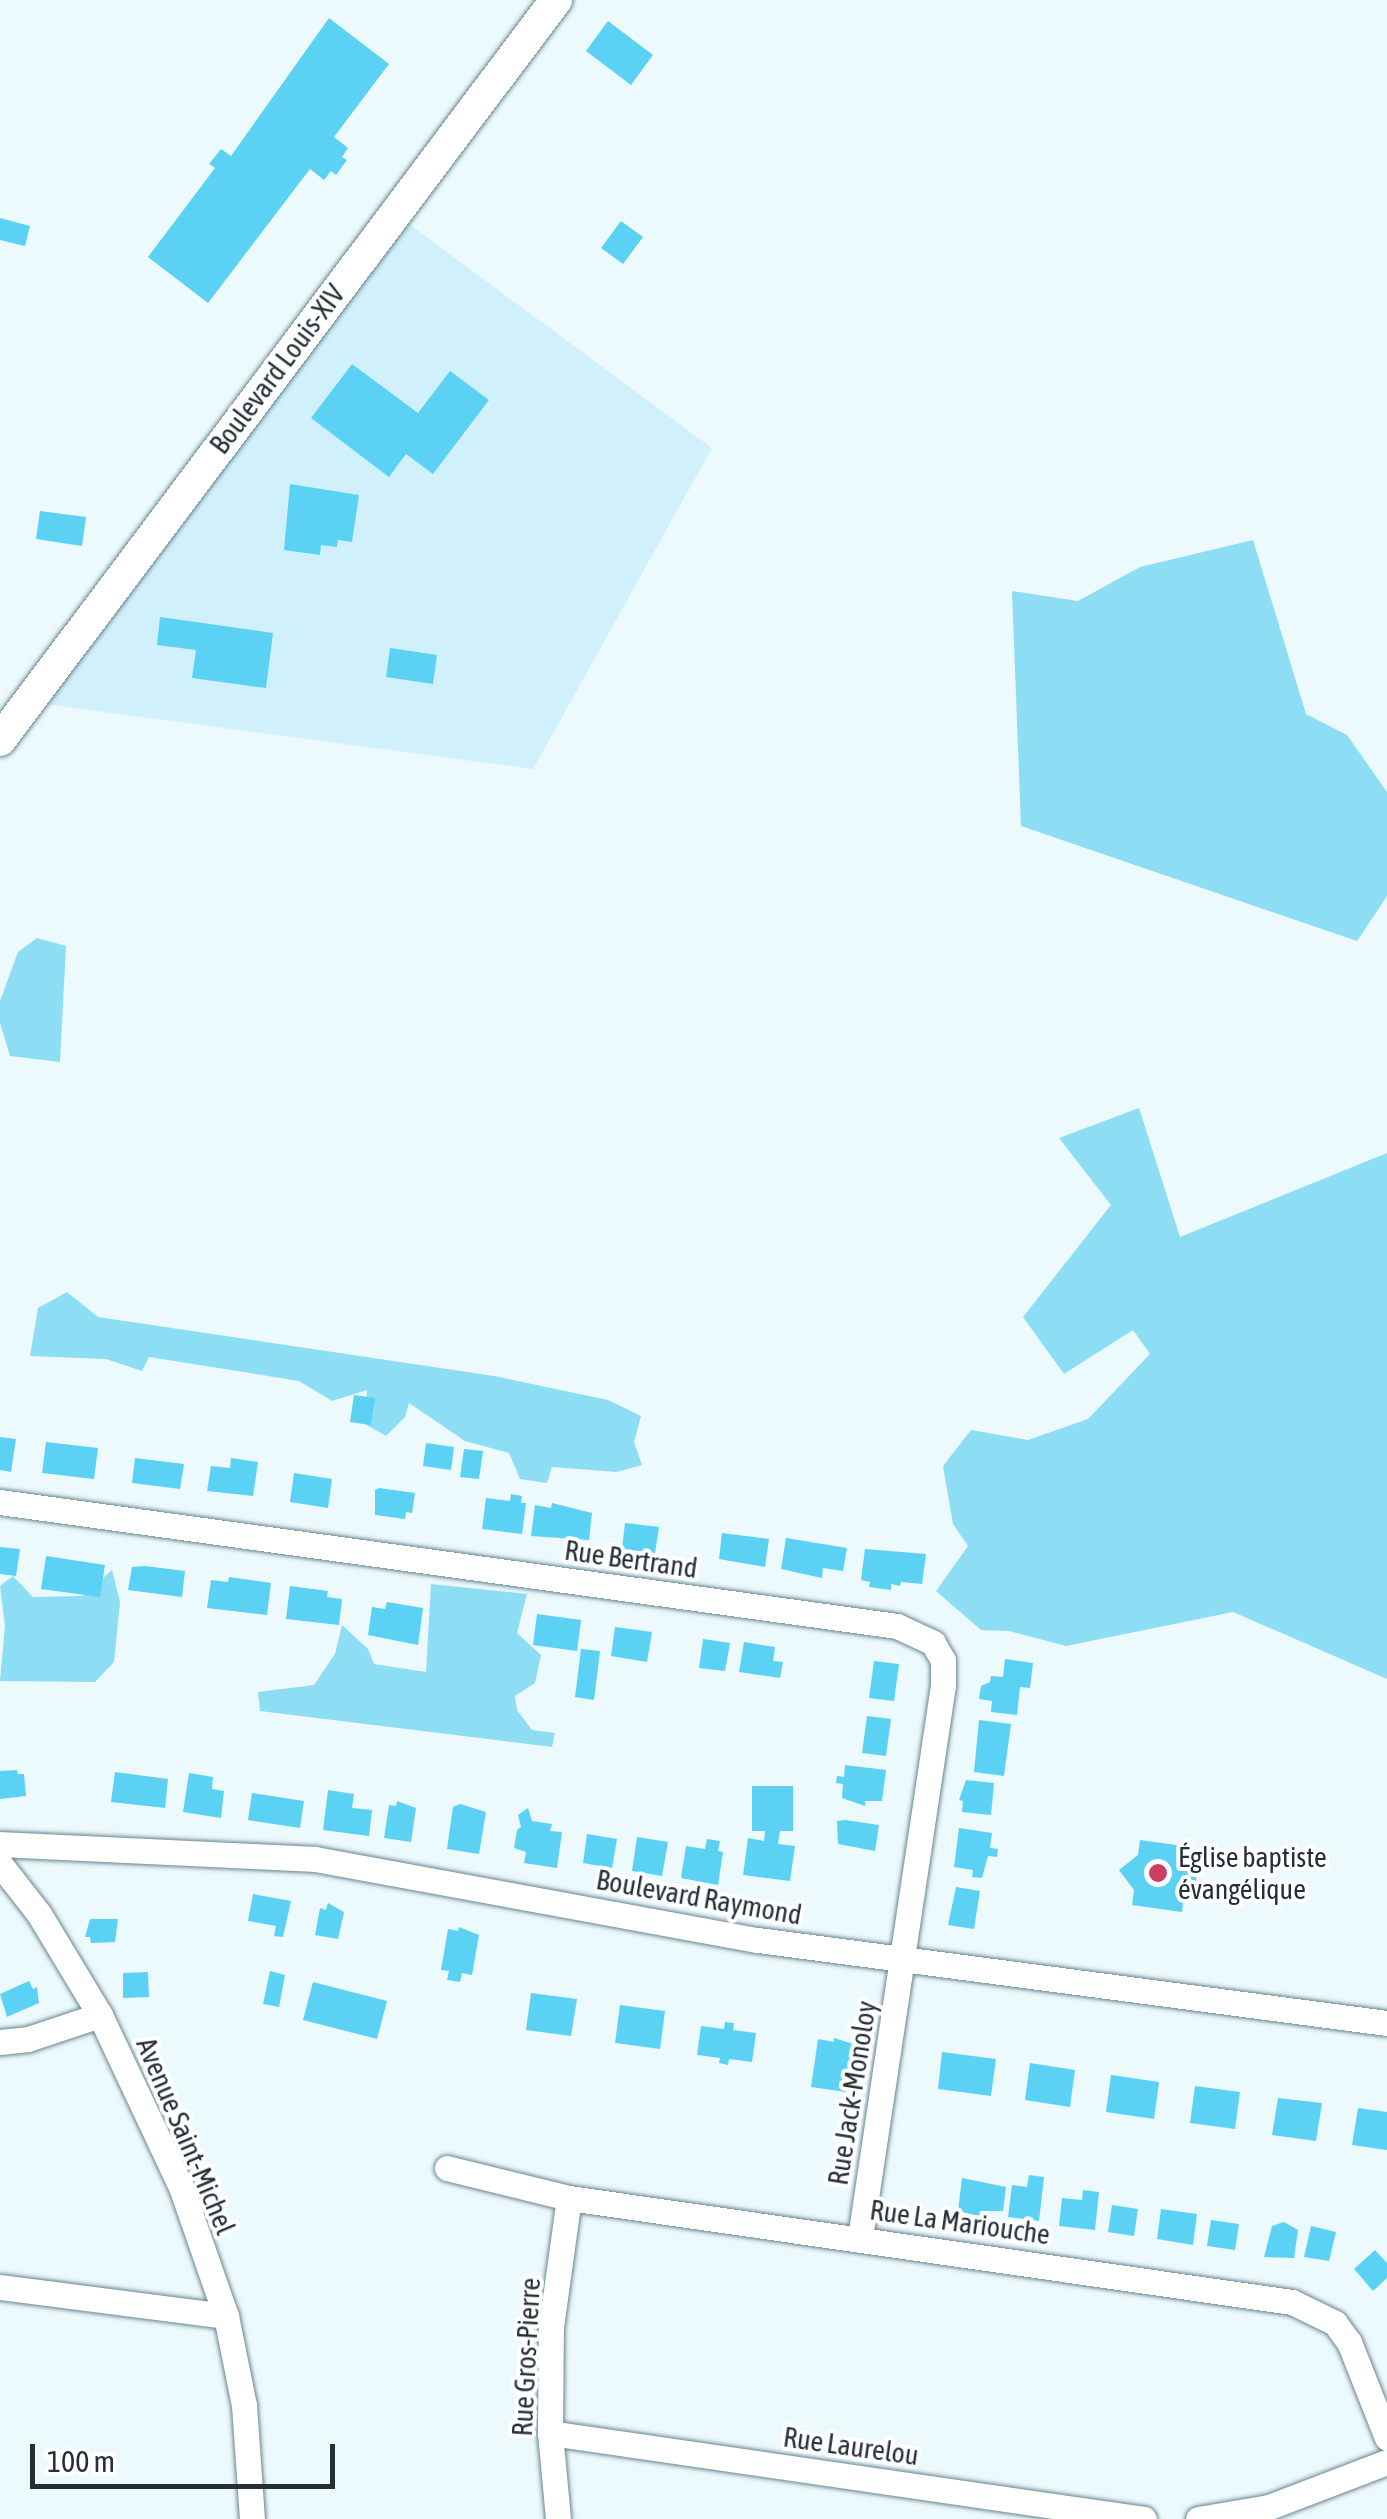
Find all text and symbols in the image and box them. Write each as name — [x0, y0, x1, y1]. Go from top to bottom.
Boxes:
street label: Boulevard Louis-XIV — [202, 278, 352, 460]
street label: Rue Bertrand — [562, 1533, 700, 1585]
place label: Église baptiste évangélique — [1178, 1840, 1327, 1906]
street label: Boulevard Raymond — [594, 1862, 804, 1932]
marker: Église baptiste évangélique — [1147, 1862, 1169, 1884]
street label: Rue Jack-Monoloy — [821, 1999, 883, 2187]
street label: Avenue Saint-Michel — [129, 2033, 243, 2239]
street label: Rue La Mariouche — [868, 2193, 1052, 2251]
street label: Rue Gros-Pierre — [505, 2277, 547, 2437]
street label: Rue Laurelou — [781, 2420, 921, 2472]
scale bar — [35, 2424, 340, 2486]
text: 100 m — [47, 2444, 115, 2478]

